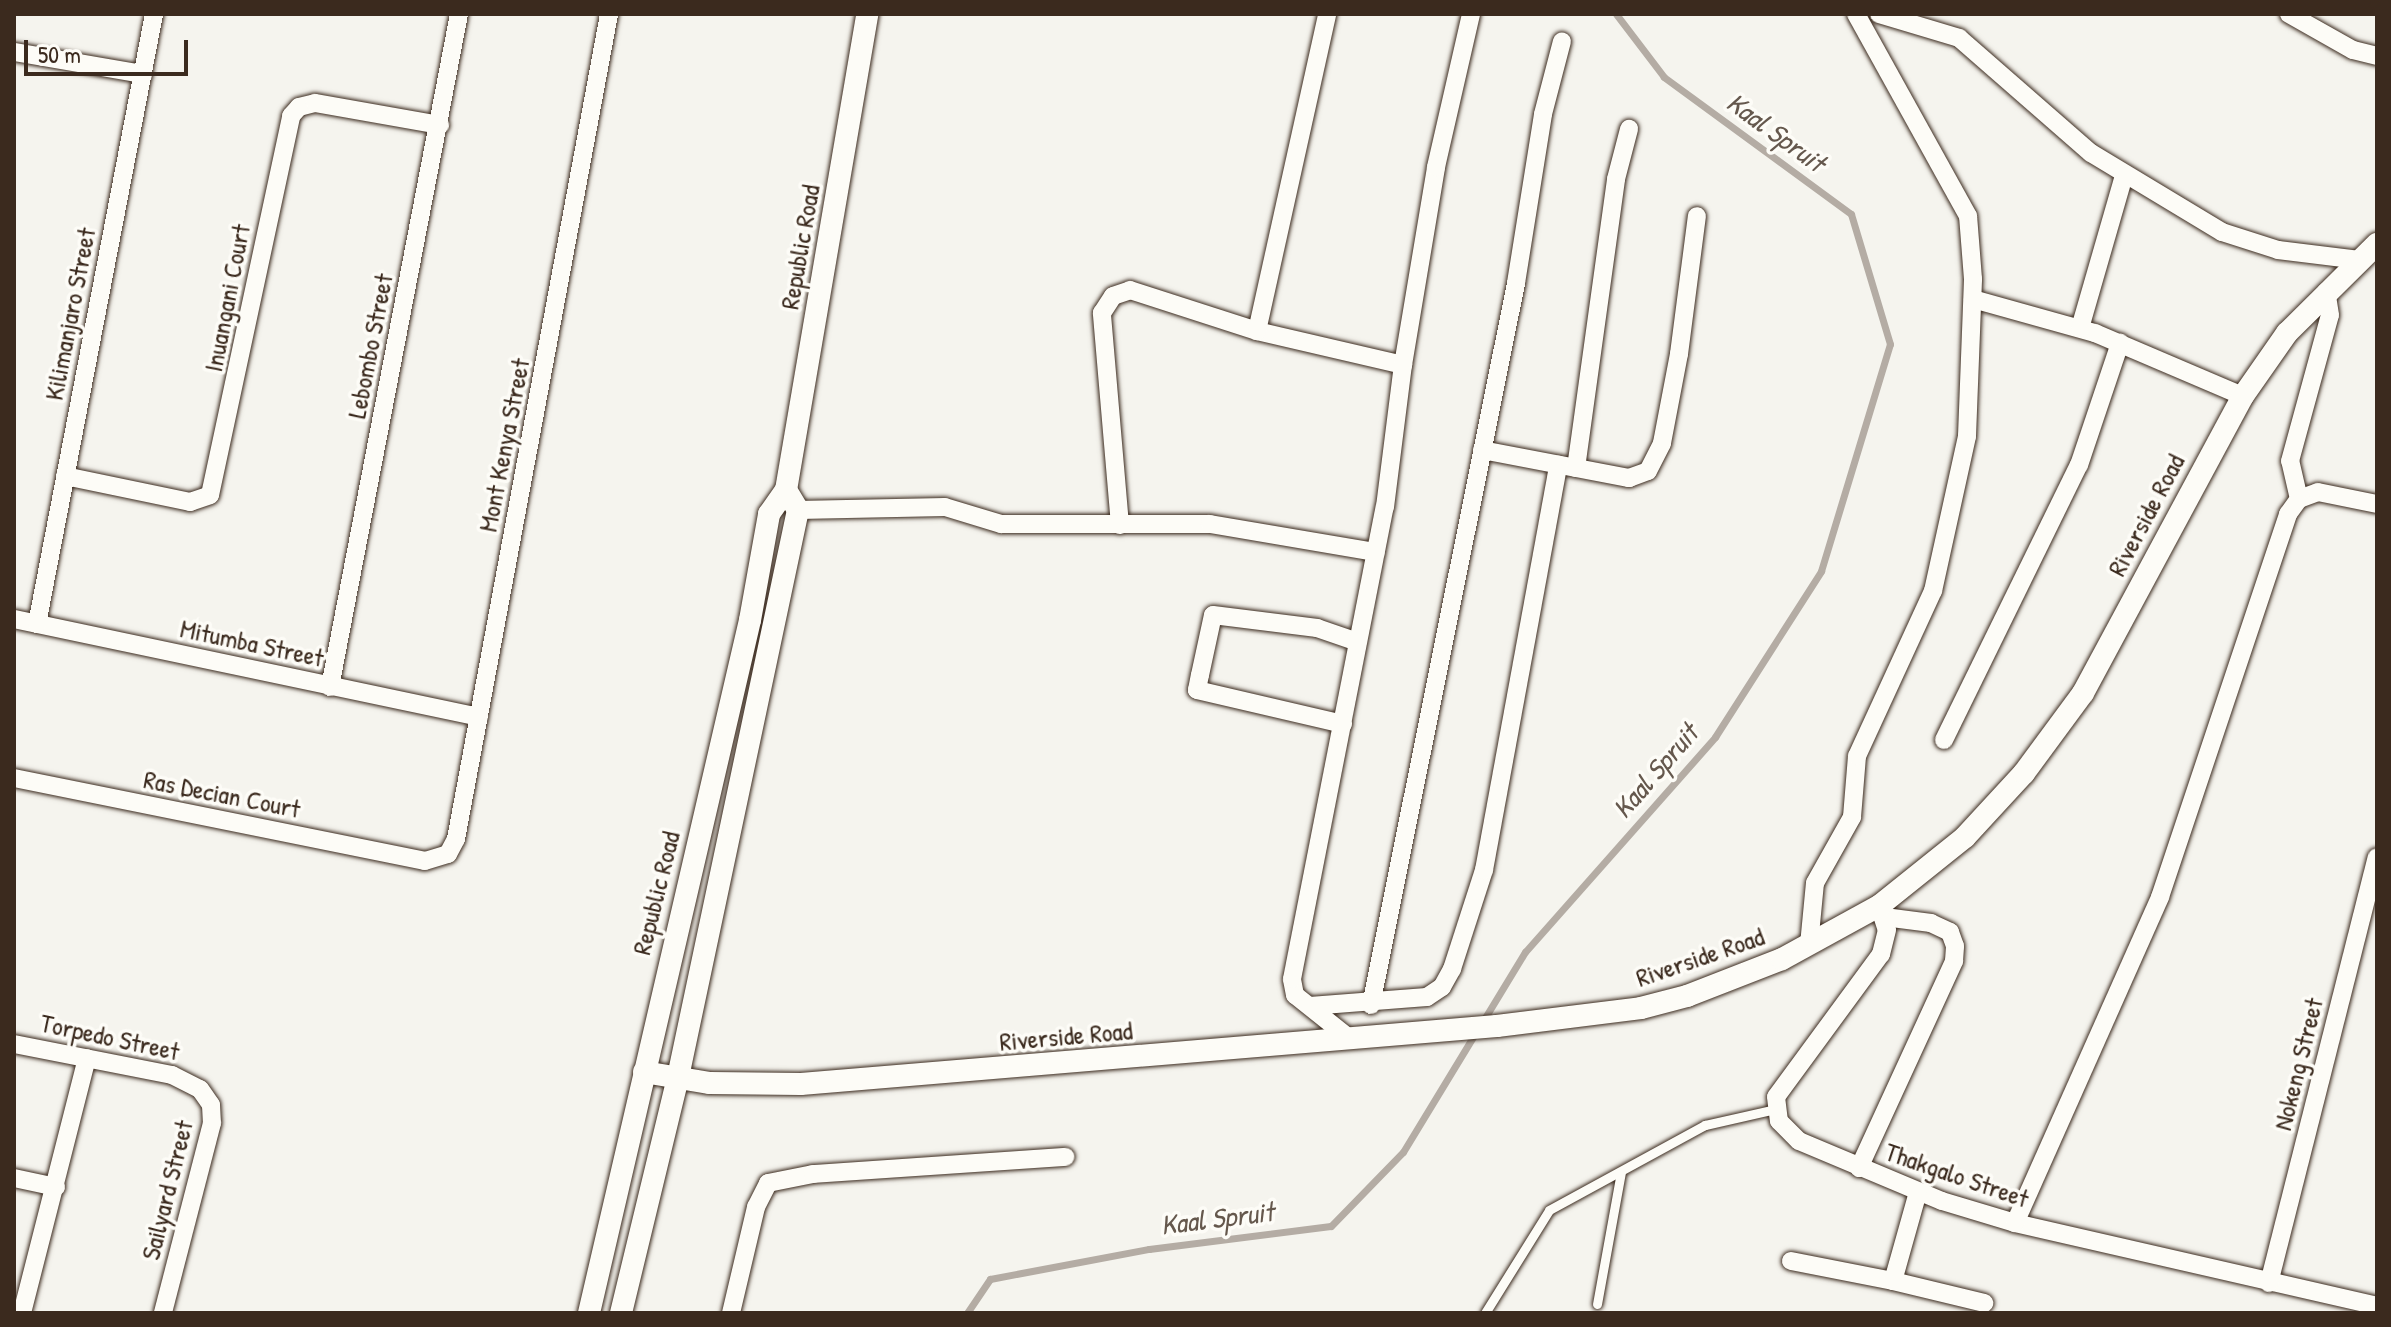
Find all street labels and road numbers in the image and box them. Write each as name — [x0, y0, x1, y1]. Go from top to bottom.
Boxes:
street label: Republic Road — [774, 182, 826, 312]
street label: Inuangani Court — [197, 222, 257, 374]
street label: Kilimanjaro Street — [38, 225, 102, 403]
street label: Lebombo Street — [341, 271, 399, 421]
street label: Mont Kenya Street — [472, 356, 536, 534]
street label: Riverside Road — [2101, 449, 2191, 581]
street label: Mitumba Street — [177, 613, 327, 673]
street label: Ras Decian Court — [141, 764, 303, 824]
street label: Republic Road — [626, 828, 686, 958]
street label: Riverside Road — [1632, 921, 1768, 993]
street label: Nokeng Street — [2267, 995, 2329, 1133]
street label: Torpedo Street — [38, 1007, 182, 1067]
street label: Riverside Road — [998, 1015, 1134, 1057]
street label: Sailyard Street — [135, 1117, 199, 1263]
street label: Thakgalo Street — [1881, 1136, 2033, 1214]

